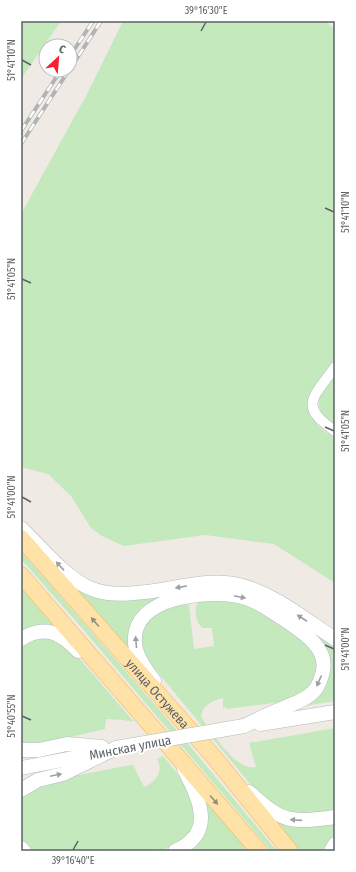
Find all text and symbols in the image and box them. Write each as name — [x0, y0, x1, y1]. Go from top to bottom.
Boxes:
text: 39°16'30"E — [185, 5, 228, 17]
north arrow — [38, 38, 78, 78]
text: 51°41'10"N — [6, 39, 18, 81]
text: С — [57, 42, 68, 57]
text: 51°41'10"N — [340, 191, 352, 233]
text: 51°41'05"N — [6, 258, 18, 300]
text: 51°41'05"N — [340, 410, 352, 452]
text: 51°41'00"N — [6, 476, 18, 518]
one-way arrow — [55, 561, 65, 571]
one-way arrow — [175, 584, 187, 590]
one-way arrow — [234, 594, 246, 600]
one-way arrow — [297, 614, 307, 622]
one-way arrow — [90, 617, 99, 627]
text: 51°41'00"N — [340, 628, 352, 670]
one-way arrow — [132, 636, 139, 649]
street label: улица Остужева — [123, 656, 192, 732]
one-way arrow — [316, 675, 322, 687]
text: 51°40'55"N — [6, 694, 18, 738]
street label: Минская улица — [88, 732, 172, 763]
one-way arrow — [50, 772, 62, 778]
one-way arrow — [210, 795, 219, 805]
one-way arrow — [289, 817, 302, 823]
text: 39°16'40"E — [52, 855, 95, 867]

